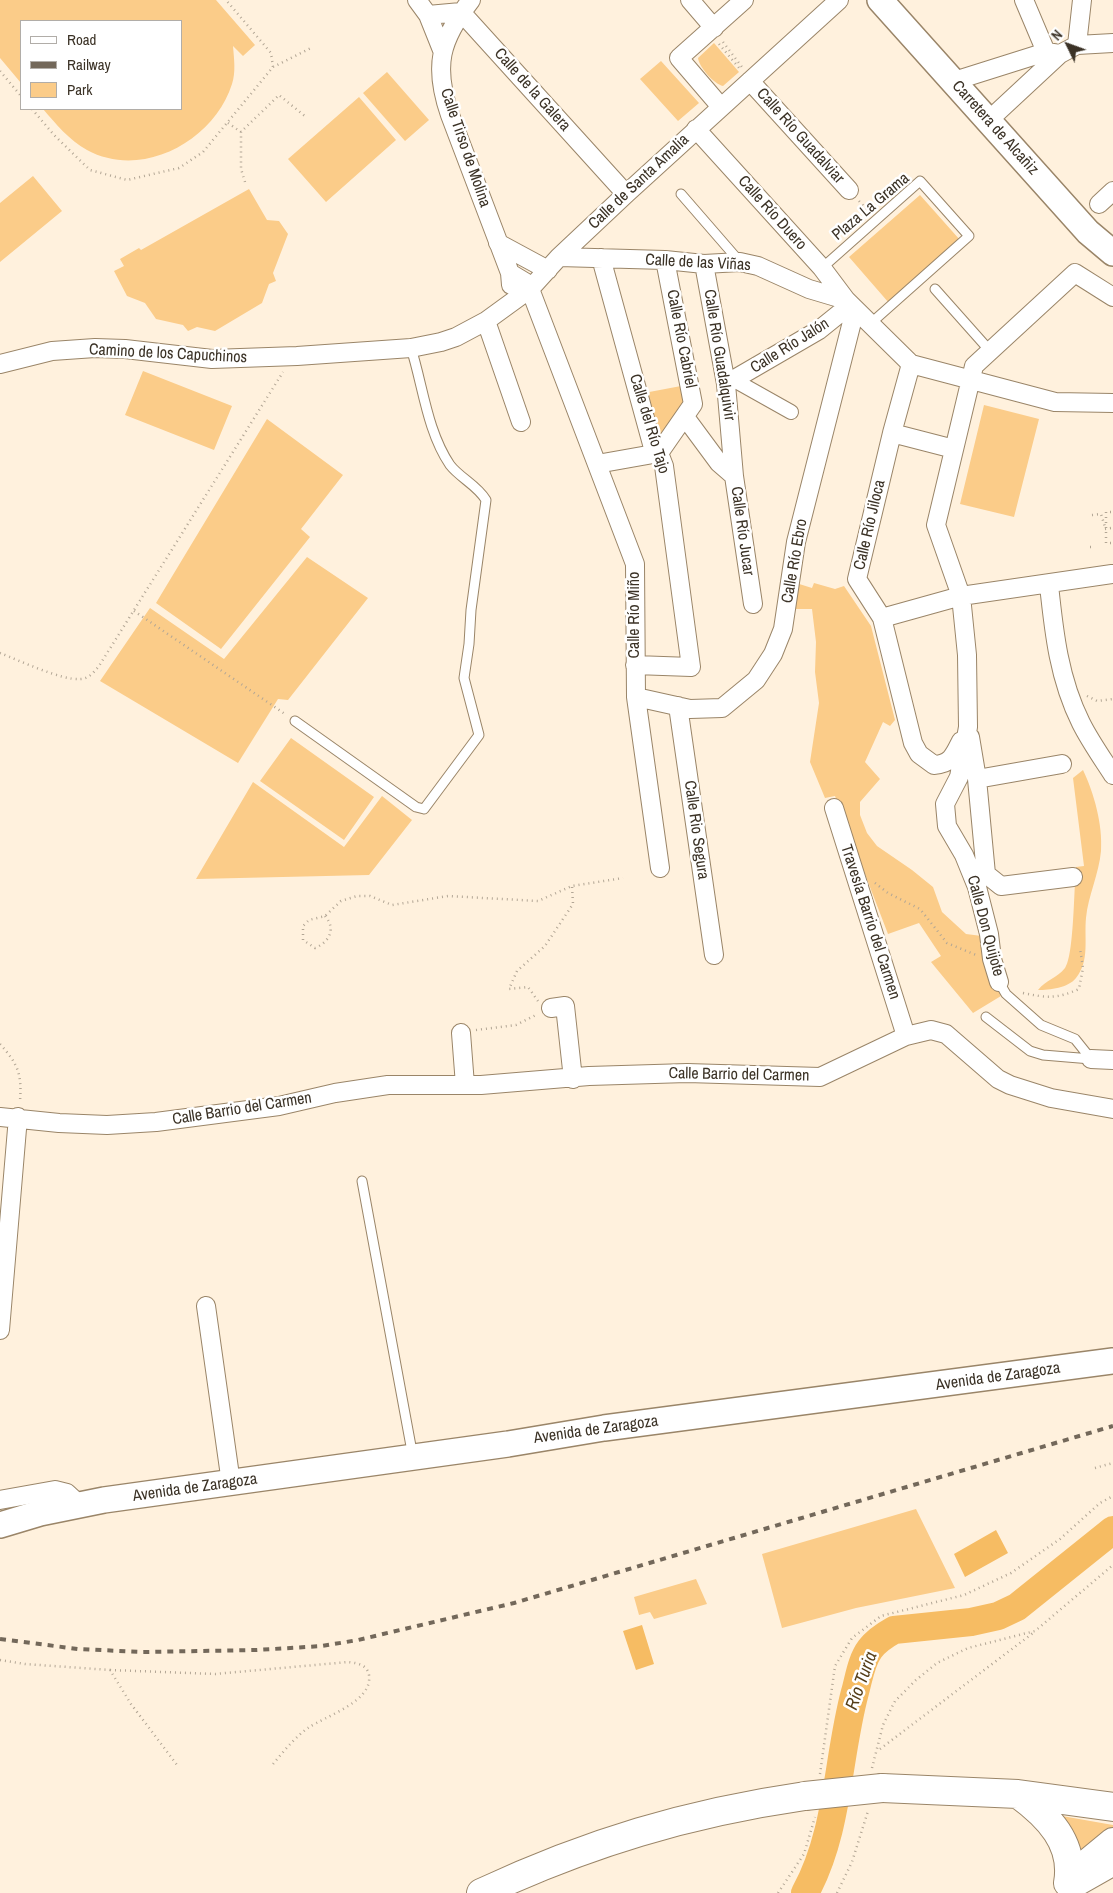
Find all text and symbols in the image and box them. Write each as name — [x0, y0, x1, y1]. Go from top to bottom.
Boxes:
legend — [20, 20, 182, 110]
north arrow — [1043, 20, 1093, 70]
text: N — [1047, 26, 1066, 44]
text: Road — [67, 29, 96, 50]
street label: Calle de la Galera — [490, 45, 574, 135]
text: Railway — [67, 54, 111, 75]
street label: Carretera de Alcañiz — [948, 77, 1042, 179]
text: Park — [67, 79, 92, 100]
street label: Calle Río Guadalviar — [752, 84, 848, 188]
street label: Calle Tirso de Molina — [436, 86, 494, 210]
street label: Calle de Santa Amalia — [585, 130, 693, 234]
street label: Plaza La Grama — [829, 169, 913, 245]
street label: Calle Río Duero — [734, 172, 810, 254]
street label: Calle de las Viñas — [645, 251, 751, 275]
street label: Calle Río Cabriel — [662, 288, 700, 390]
street label: Calle Río Guadalquivir — [699, 288, 739, 422]
street label: Calle Río Jalón — [747, 314, 833, 378]
street label: Camino de los Capuchinos — [88, 340, 248, 368]
street label: Calle del Río Tajo — [625, 372, 673, 476]
street label: Calle Río Jiloca — [850, 478, 890, 572]
street label: Calle Río Jucar — [726, 485, 758, 577]
street label: Calle Río Ebro — [778, 517, 812, 605]
street label: Calle Río Miño — [625, 572, 645, 658]
street label: Calle Rio Segura — [680, 779, 712, 881]
street label: Travesía Barrio del Carmen — [836, 842, 904, 1002]
street label: Calle Don Quijote — [962, 874, 1008, 978]
street label: Calle Barrio del Carmen — [668, 1064, 810, 1086]
street label: Calle Barrio del Carmen — [171, 1089, 313, 1129]
street label: Avenida de Zaragoza — [935, 1359, 1061, 1395]
street label: Avenida de Zaragoza — [533, 1412, 659, 1448]
street label: Avenida de Zaragoza — [132, 1470, 258, 1506]
water label: Río Turia — [842, 1649, 882, 1713]

